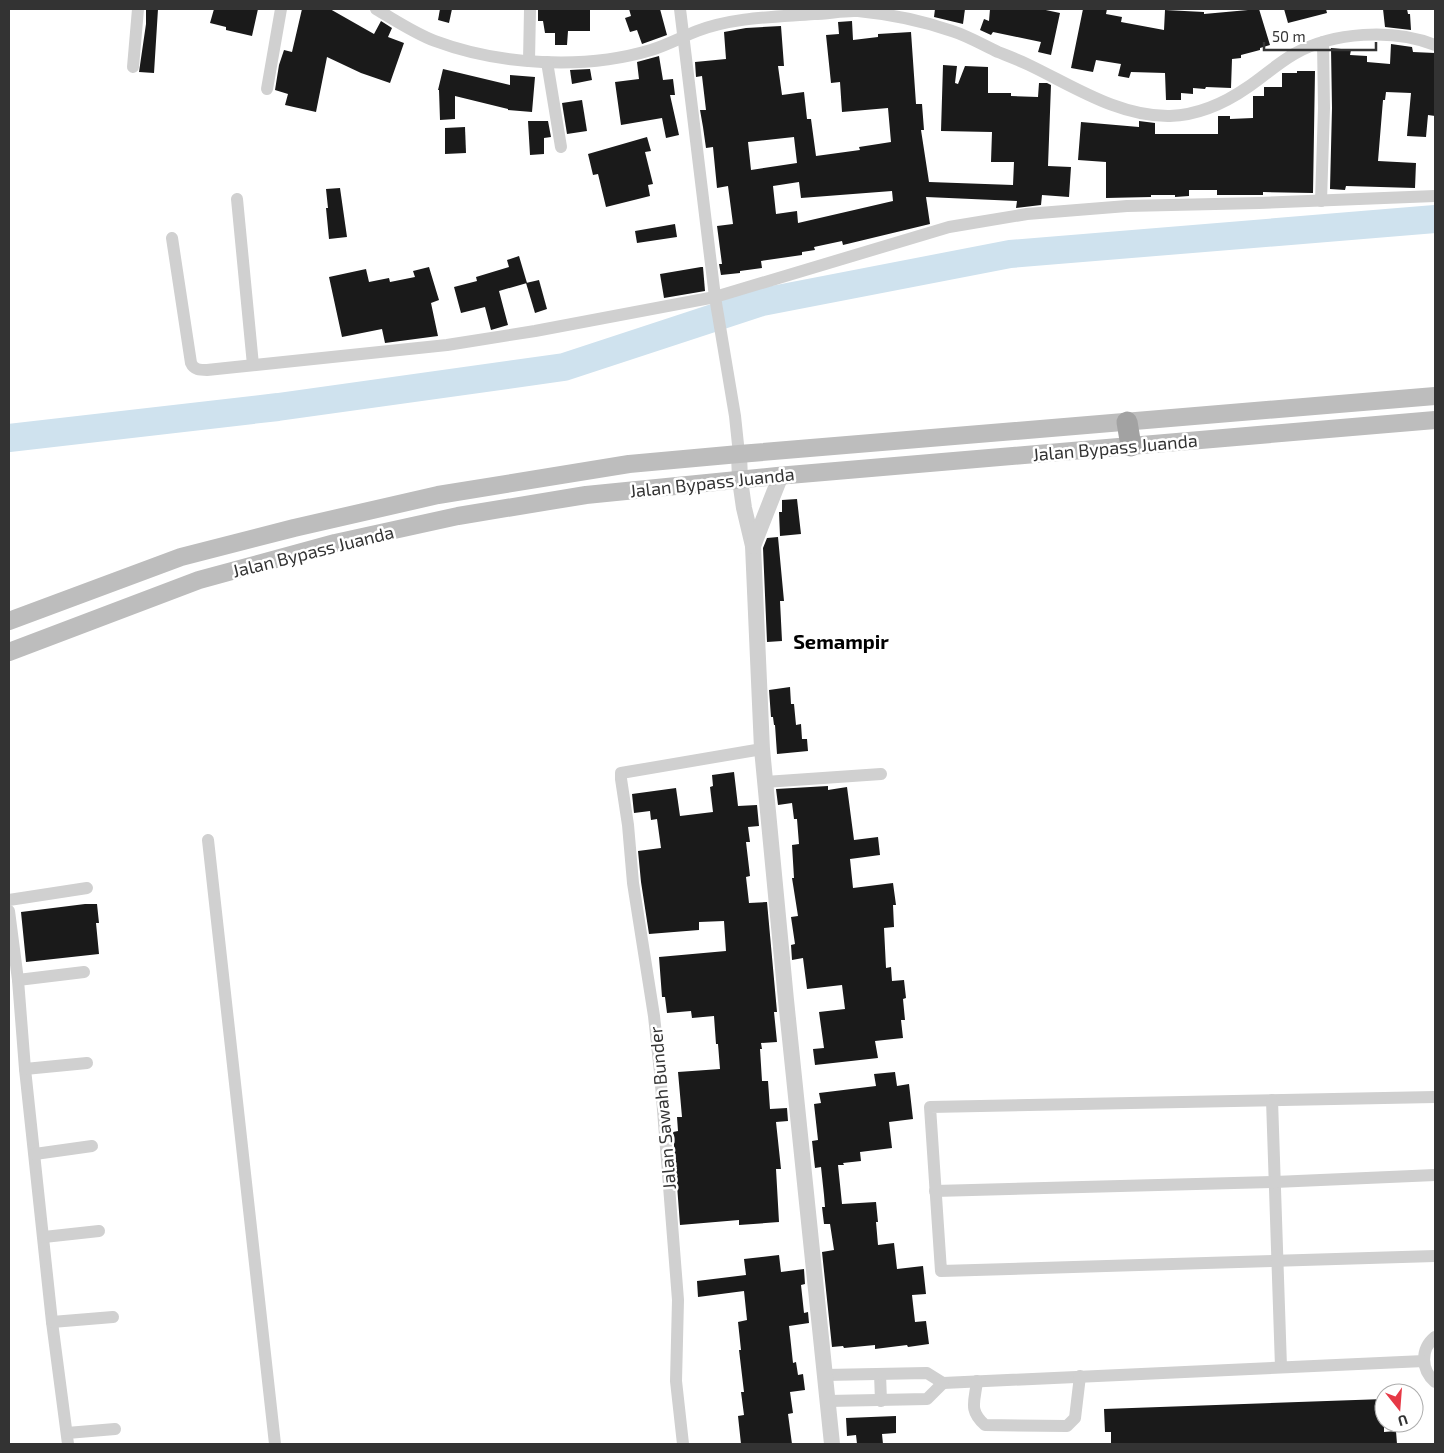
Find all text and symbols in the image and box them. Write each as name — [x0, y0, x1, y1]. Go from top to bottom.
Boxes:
scale bar — [1264, 20, 1376, 52]
text: 50 m — [1272, 27, 1306, 45]
street label: Jalan Bypass Juanda — [1032, 429, 1198, 465]
street label: Jalan Bypass Juanda — [629, 462, 795, 502]
street label: Jalan Bypass Juanda — [230, 520, 396, 582]
district label: Semampir — [793, 629, 889, 653]
street label: Jalan Sawah Bunder — [644, 1025, 680, 1191]
north arrow — [1374, 1383, 1424, 1433]
text: U — [1396, 1411, 1410, 1430]

